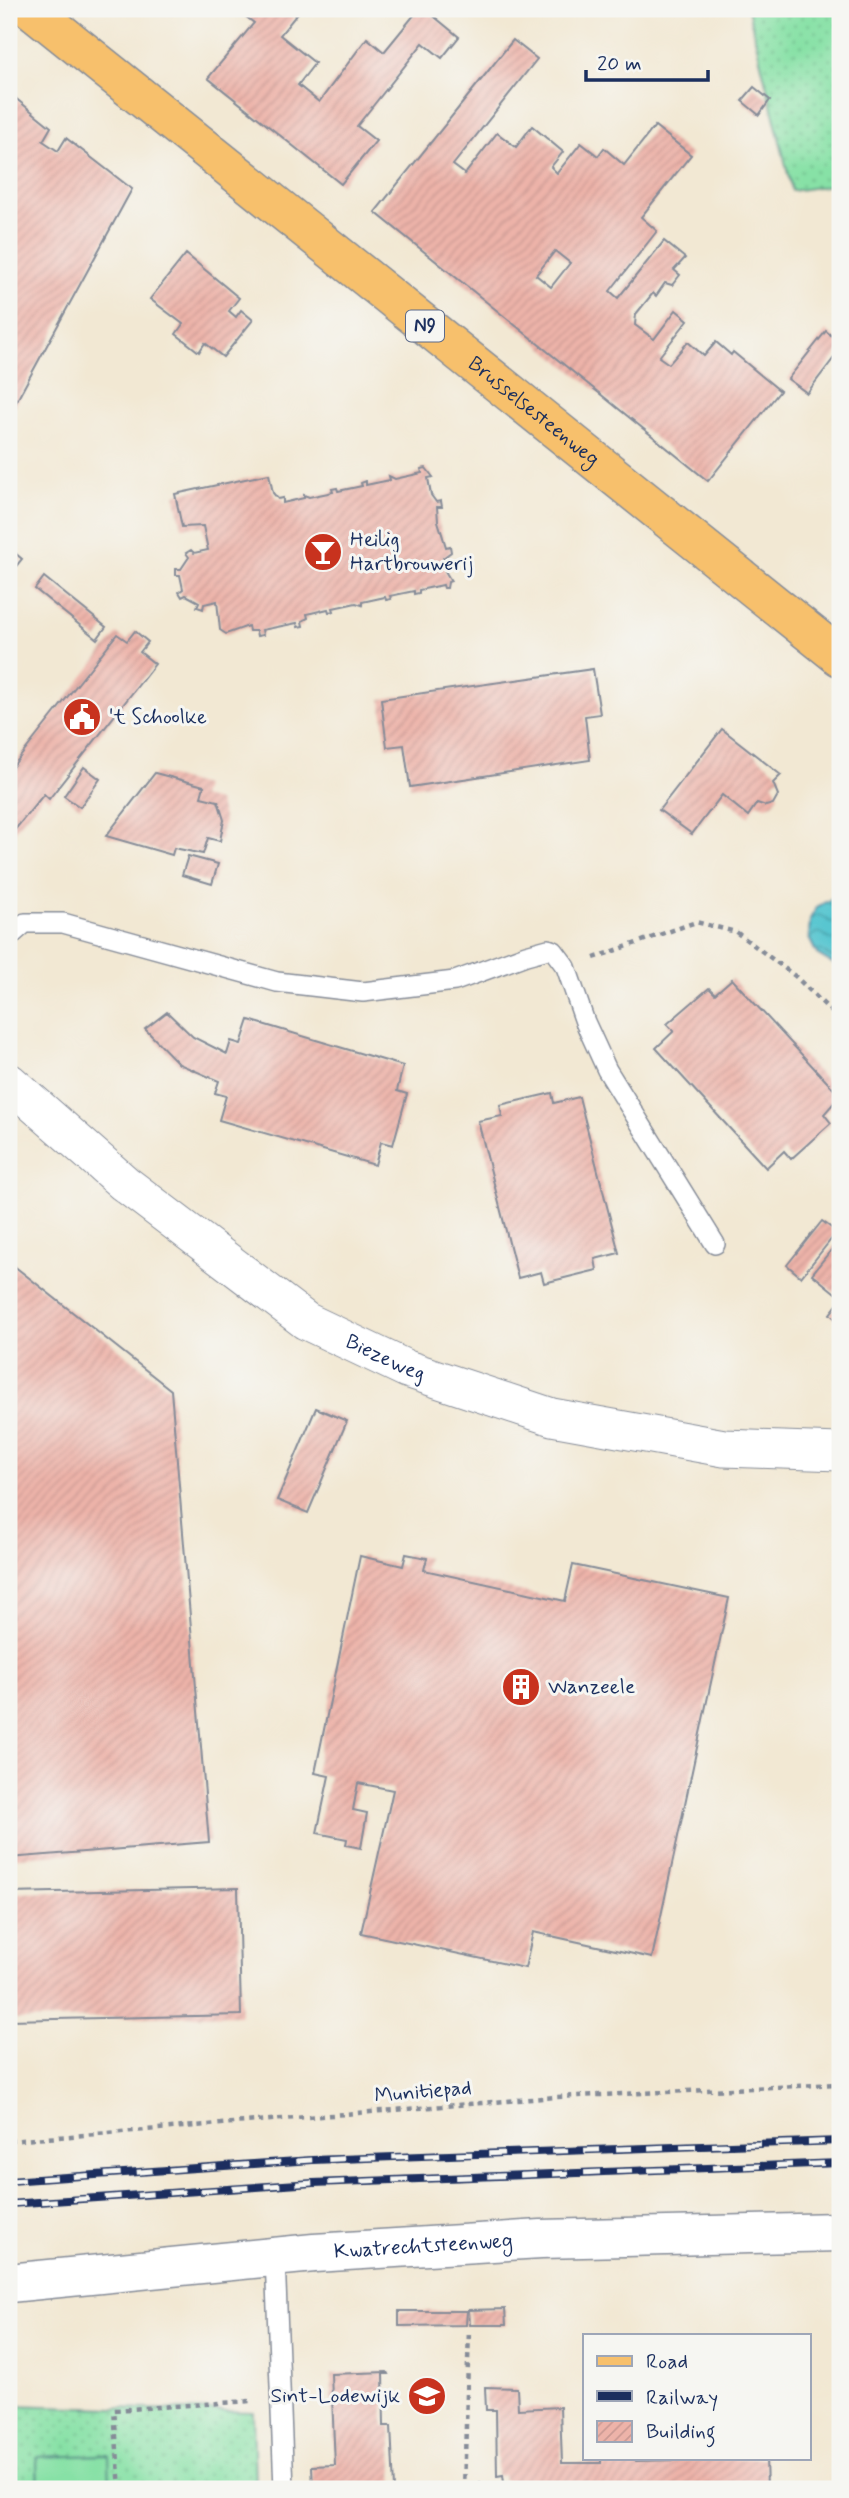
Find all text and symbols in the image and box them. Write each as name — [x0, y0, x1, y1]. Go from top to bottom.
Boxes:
scale bar — [586, 38, 709, 82]
text: 20 m — [597, 50, 642, 78]
road number: N9 — [406, 310, 444, 342]
street label: Brusselsesteenweg — [462, 350, 605, 474]
place label: Heilig Hartbrouwerij — [350, 526, 473, 578]
bar icon: Heilig Hartbrouwerij — [302, 531, 344, 573]
public building icon: 't Schoolke — [61, 696, 103, 738]
place label: 't Schoolke — [109, 703, 207, 731]
street label: Biezeweg — [341, 1328, 429, 1388]
building icon: Wanzeele — [500, 1666, 542, 1708]
place label: Wanzeele — [548, 1673, 635, 1701]
street label: Munitiepad — [373, 2074, 473, 2110]
street label: Kwatrechtsteenweg — [333, 2227, 514, 2266]
legend — [583, 2334, 810, 2460]
text: Road — [646, 2348, 688, 2376]
school or university icon: Sint-Lodewijk — [406, 2375, 448, 2417]
place label: Sint-Lodewijk — [270, 2382, 400, 2410]
text: Railway — [646, 2384, 718, 2412]
text: Building — [646, 2418, 716, 2448]

